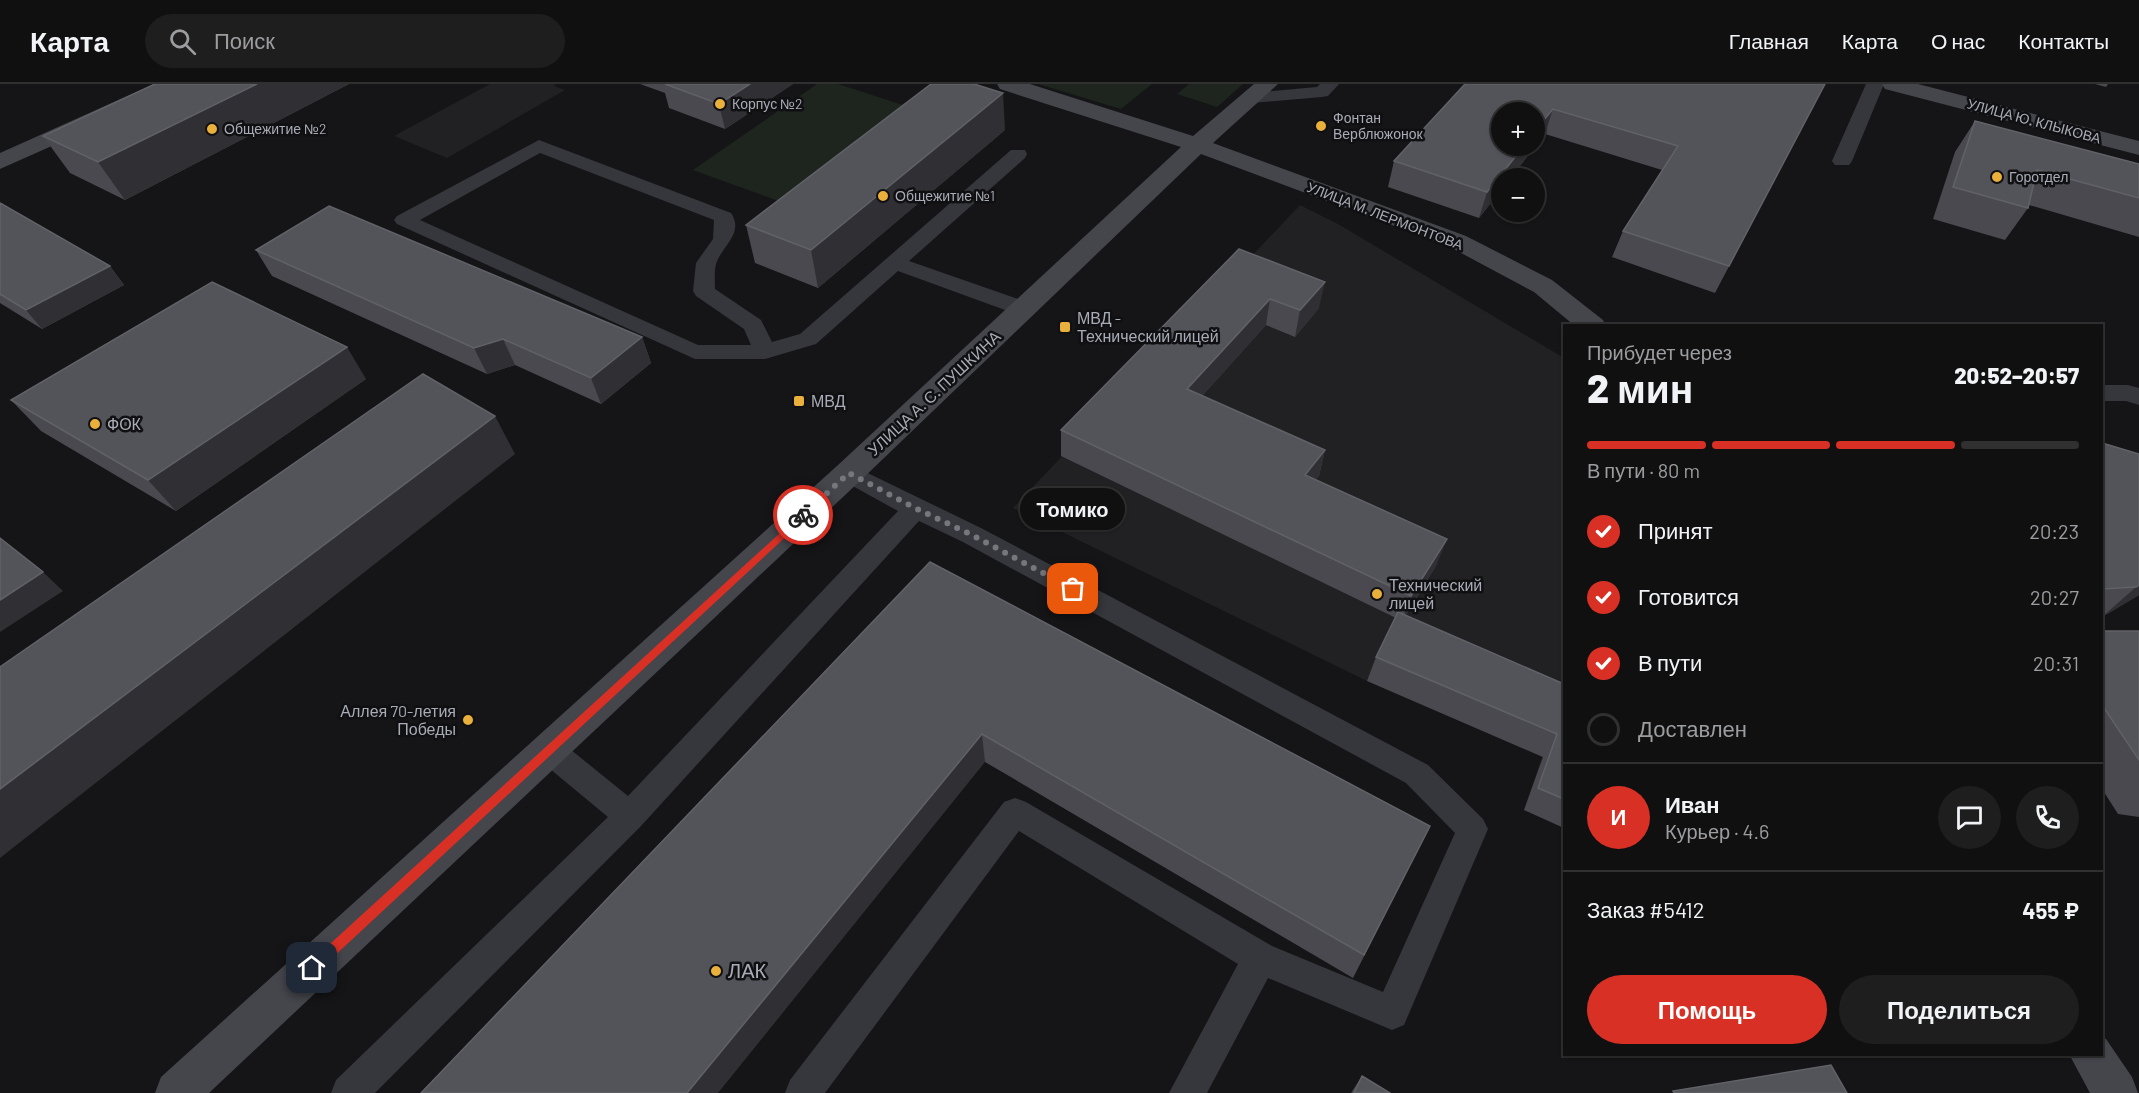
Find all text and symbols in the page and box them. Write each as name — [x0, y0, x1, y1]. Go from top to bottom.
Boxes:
search box — [145, 14, 565, 68]
text: Карта — [30, 24, 109, 58]
icon: search — [166, 25, 199, 58]
text: Поиск — [214, 27, 275, 53]
text: Главная — [1729, 28, 1809, 53]
text: Карта — [1842, 28, 1898, 53]
text: О нас — [1931, 28, 1985, 53]
text: Контакты — [2018, 28, 2109, 53]
street label: УЛИЦА Ю. КЛЫКОВА — [1965, 94, 2104, 147]
place label: Корпус №2 — [732, 95, 802, 112]
marker: Корпус №2 — [713, 97, 727, 111]
map controls — [1491, 102, 1545, 222]
button: + — [1491, 102, 1545, 156]
place label: Фонтан Верблюжонок — [1333, 109, 1423, 142]
marker: Фонтан Верблюжонок — [1314, 119, 1328, 133]
place label: Общежитие №2 — [224, 120, 326, 137]
marker: Общежитие №2 — [205, 122, 219, 136]
button: − — [1491, 168, 1545, 222]
place label: Горотдел — [2009, 168, 2068, 185]
marker: Горотдел — [1990, 170, 2004, 184]
street label: УЛИЦА М. ЛЕРМОНТОВА — [1305, 178, 1466, 253]
place label: Общежитие №1 — [895, 187, 995, 204]
marker: Общежитие №1 — [876, 189, 890, 203]
place label: МВД - Технический лицей — [1077, 308, 1219, 345]
marker: МВД - Технический лицей — [1058, 320, 1072, 334]
street label: УЛИЦА А. С. ПУШКИНА — [863, 326, 1004, 459]
text: Прибудет через — [1587, 340, 1732, 364]
text: 20:52–20:57 — [1954, 362, 2079, 388]
text: 2 мин — [1587, 364, 1693, 411]
place label: МВД — [811, 391, 846, 410]
marker: МВД — [792, 394, 806, 408]
place label: ФОК — [107, 414, 142, 433]
marker: ФОК — [88, 417, 102, 431]
text: В пути · 80 m — [1587, 458, 1700, 482]
courier — [773, 485, 833, 545]
callout: Томико — [1020, 487, 1126, 529]
text: Томико — [1037, 497, 1108, 521]
icon: bike — [787, 499, 820, 532]
icon: check — [1587, 515, 1620, 548]
text: Принят — [1638, 517, 1712, 543]
text: 20:23 — [2029, 519, 2079, 543]
pin — [1047, 563, 1098, 614]
icon: bag — [1056, 572, 1089, 605]
place label: Технический лицей — [1389, 575, 1482, 612]
icon: check — [1587, 581, 1620, 614]
text: Готовится — [1638, 583, 1739, 609]
text: 20:27 — [2030, 585, 2079, 609]
marker: Технический лицей — [1370, 587, 1384, 601]
icon: check — [1587, 647, 1620, 680]
text: В пути — [1638, 649, 1702, 675]
text: 20:31 — [2033, 651, 2079, 675]
place label: Аллея 70-летия Победы — [340, 701, 456, 738]
marker: Аллея 70-летия Победы — [461, 713, 475, 727]
text: Доставлен — [1638, 715, 1747, 741]
button: chat — [1938, 786, 2001, 849]
button: phone — [2016, 786, 2079, 849]
text: Иван — [1665, 791, 1720, 817]
text: И — [1611, 803, 1626, 829]
text: Курьер · 4.6 — [1665, 819, 1769, 843]
text: Заказ #5412 — [1587, 896, 1705, 922]
text: 455 ₽ — [2022, 897, 2079, 923]
pin — [286, 942, 337, 993]
icon: home — [295, 951, 328, 984]
place label: ЛАК — [728, 958, 766, 982]
marker: ЛАК — [709, 964, 723, 978]
button: Помощь — [1587, 975, 1827, 1044]
button: Поделиться — [1839, 975, 2079, 1044]

